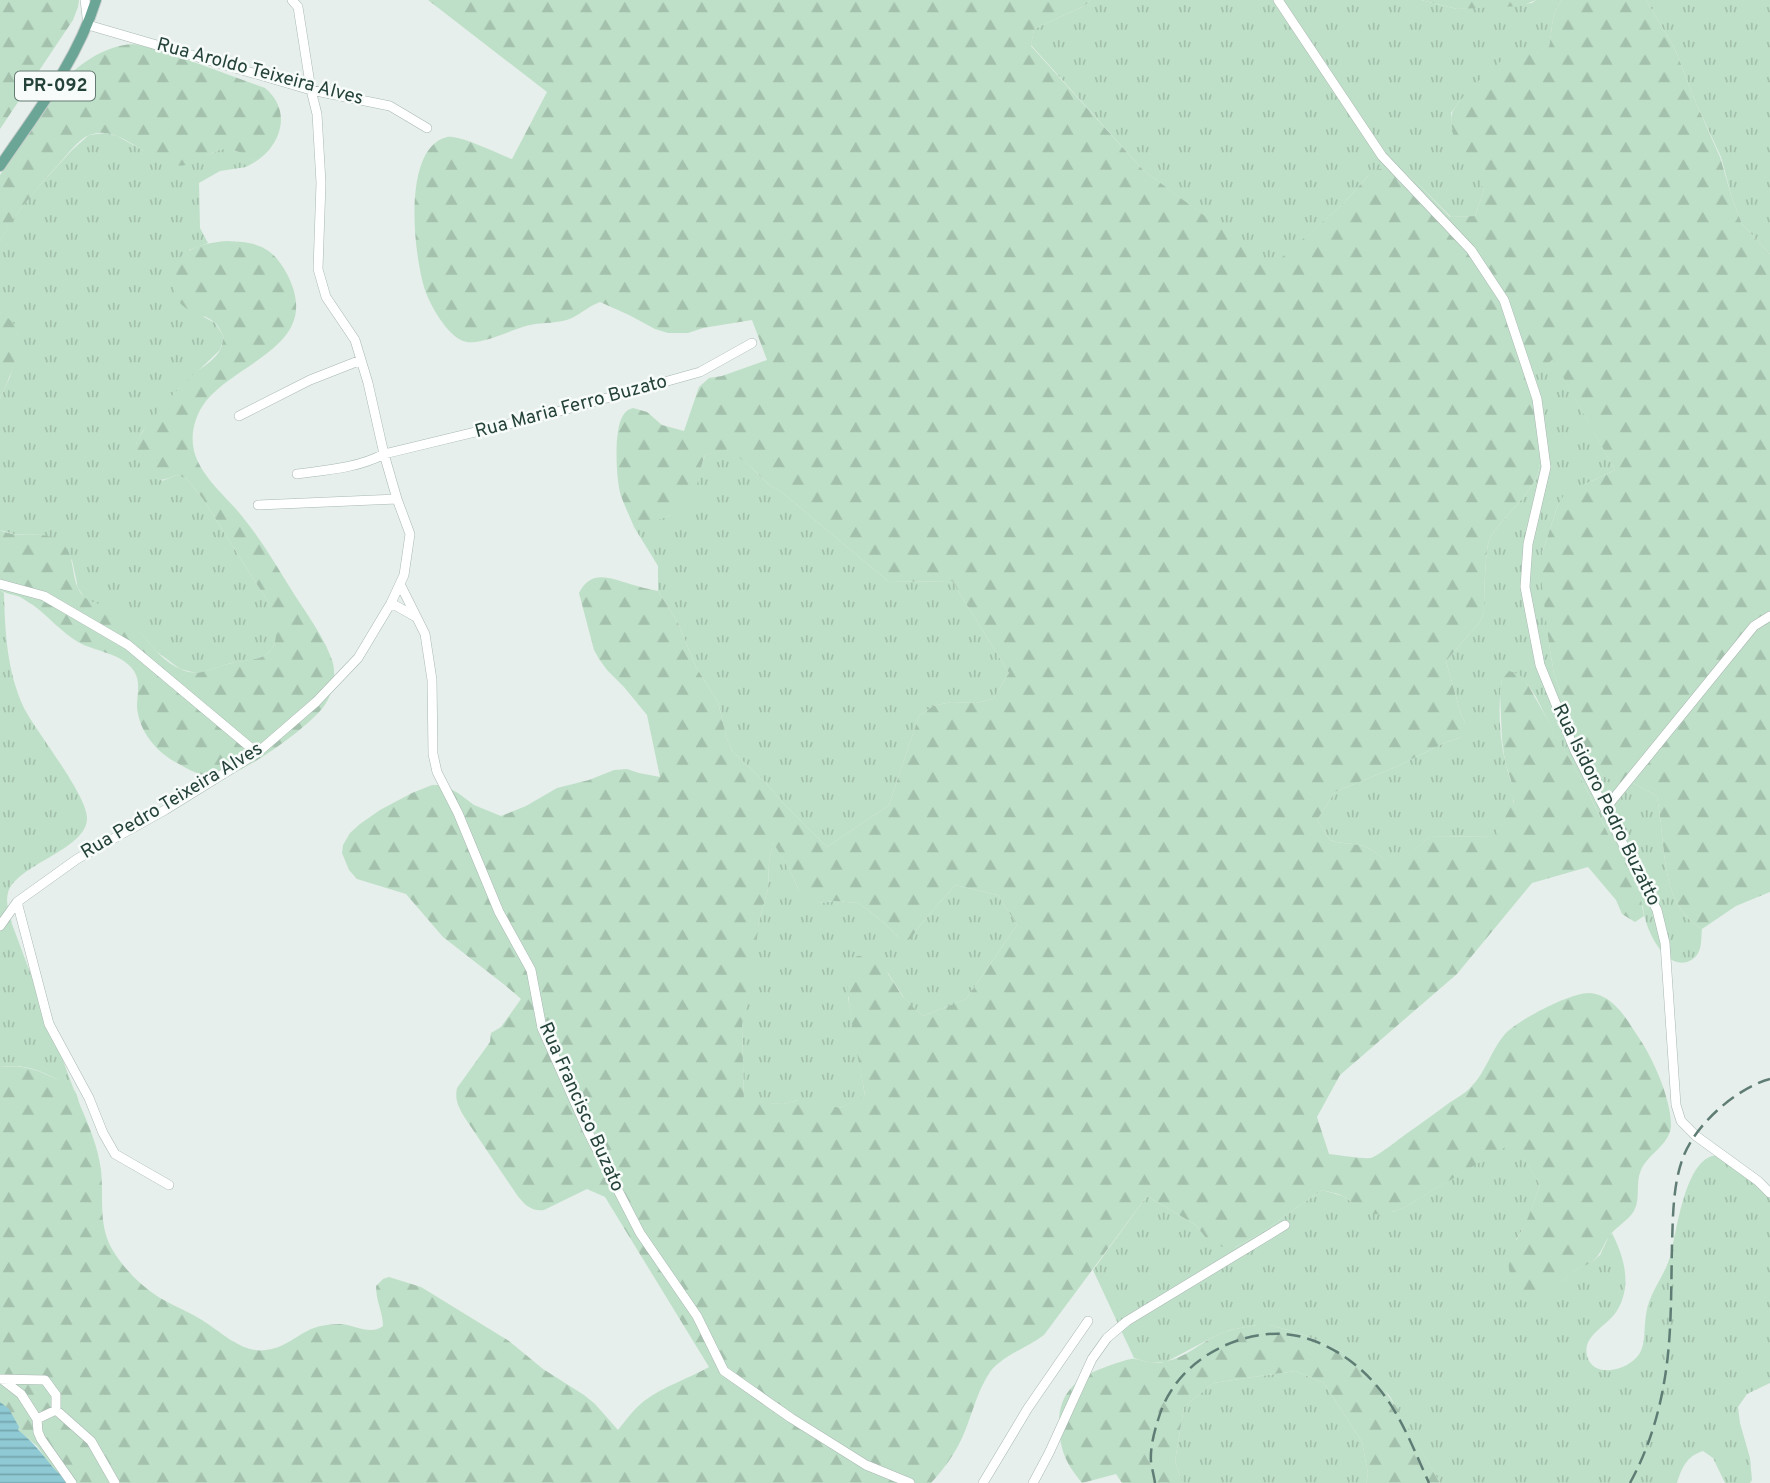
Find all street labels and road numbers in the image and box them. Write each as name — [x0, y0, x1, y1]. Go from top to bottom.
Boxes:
street label: Rua Aroldo Teixeira Alves — [154, 33, 366, 111]
road number: PR-092 — [15, 72, 95, 100]
street label: Rua Maria Ferro Buzato — [472, 370, 670, 444]
street label: Rua Isidoro Pedro Buzatto — [1547, 700, 1665, 910]
street label: Rua Pedro Teixeira Alves — [77, 737, 267, 865]
street label: Rua Francisco Buzato — [533, 1019, 629, 1195]

